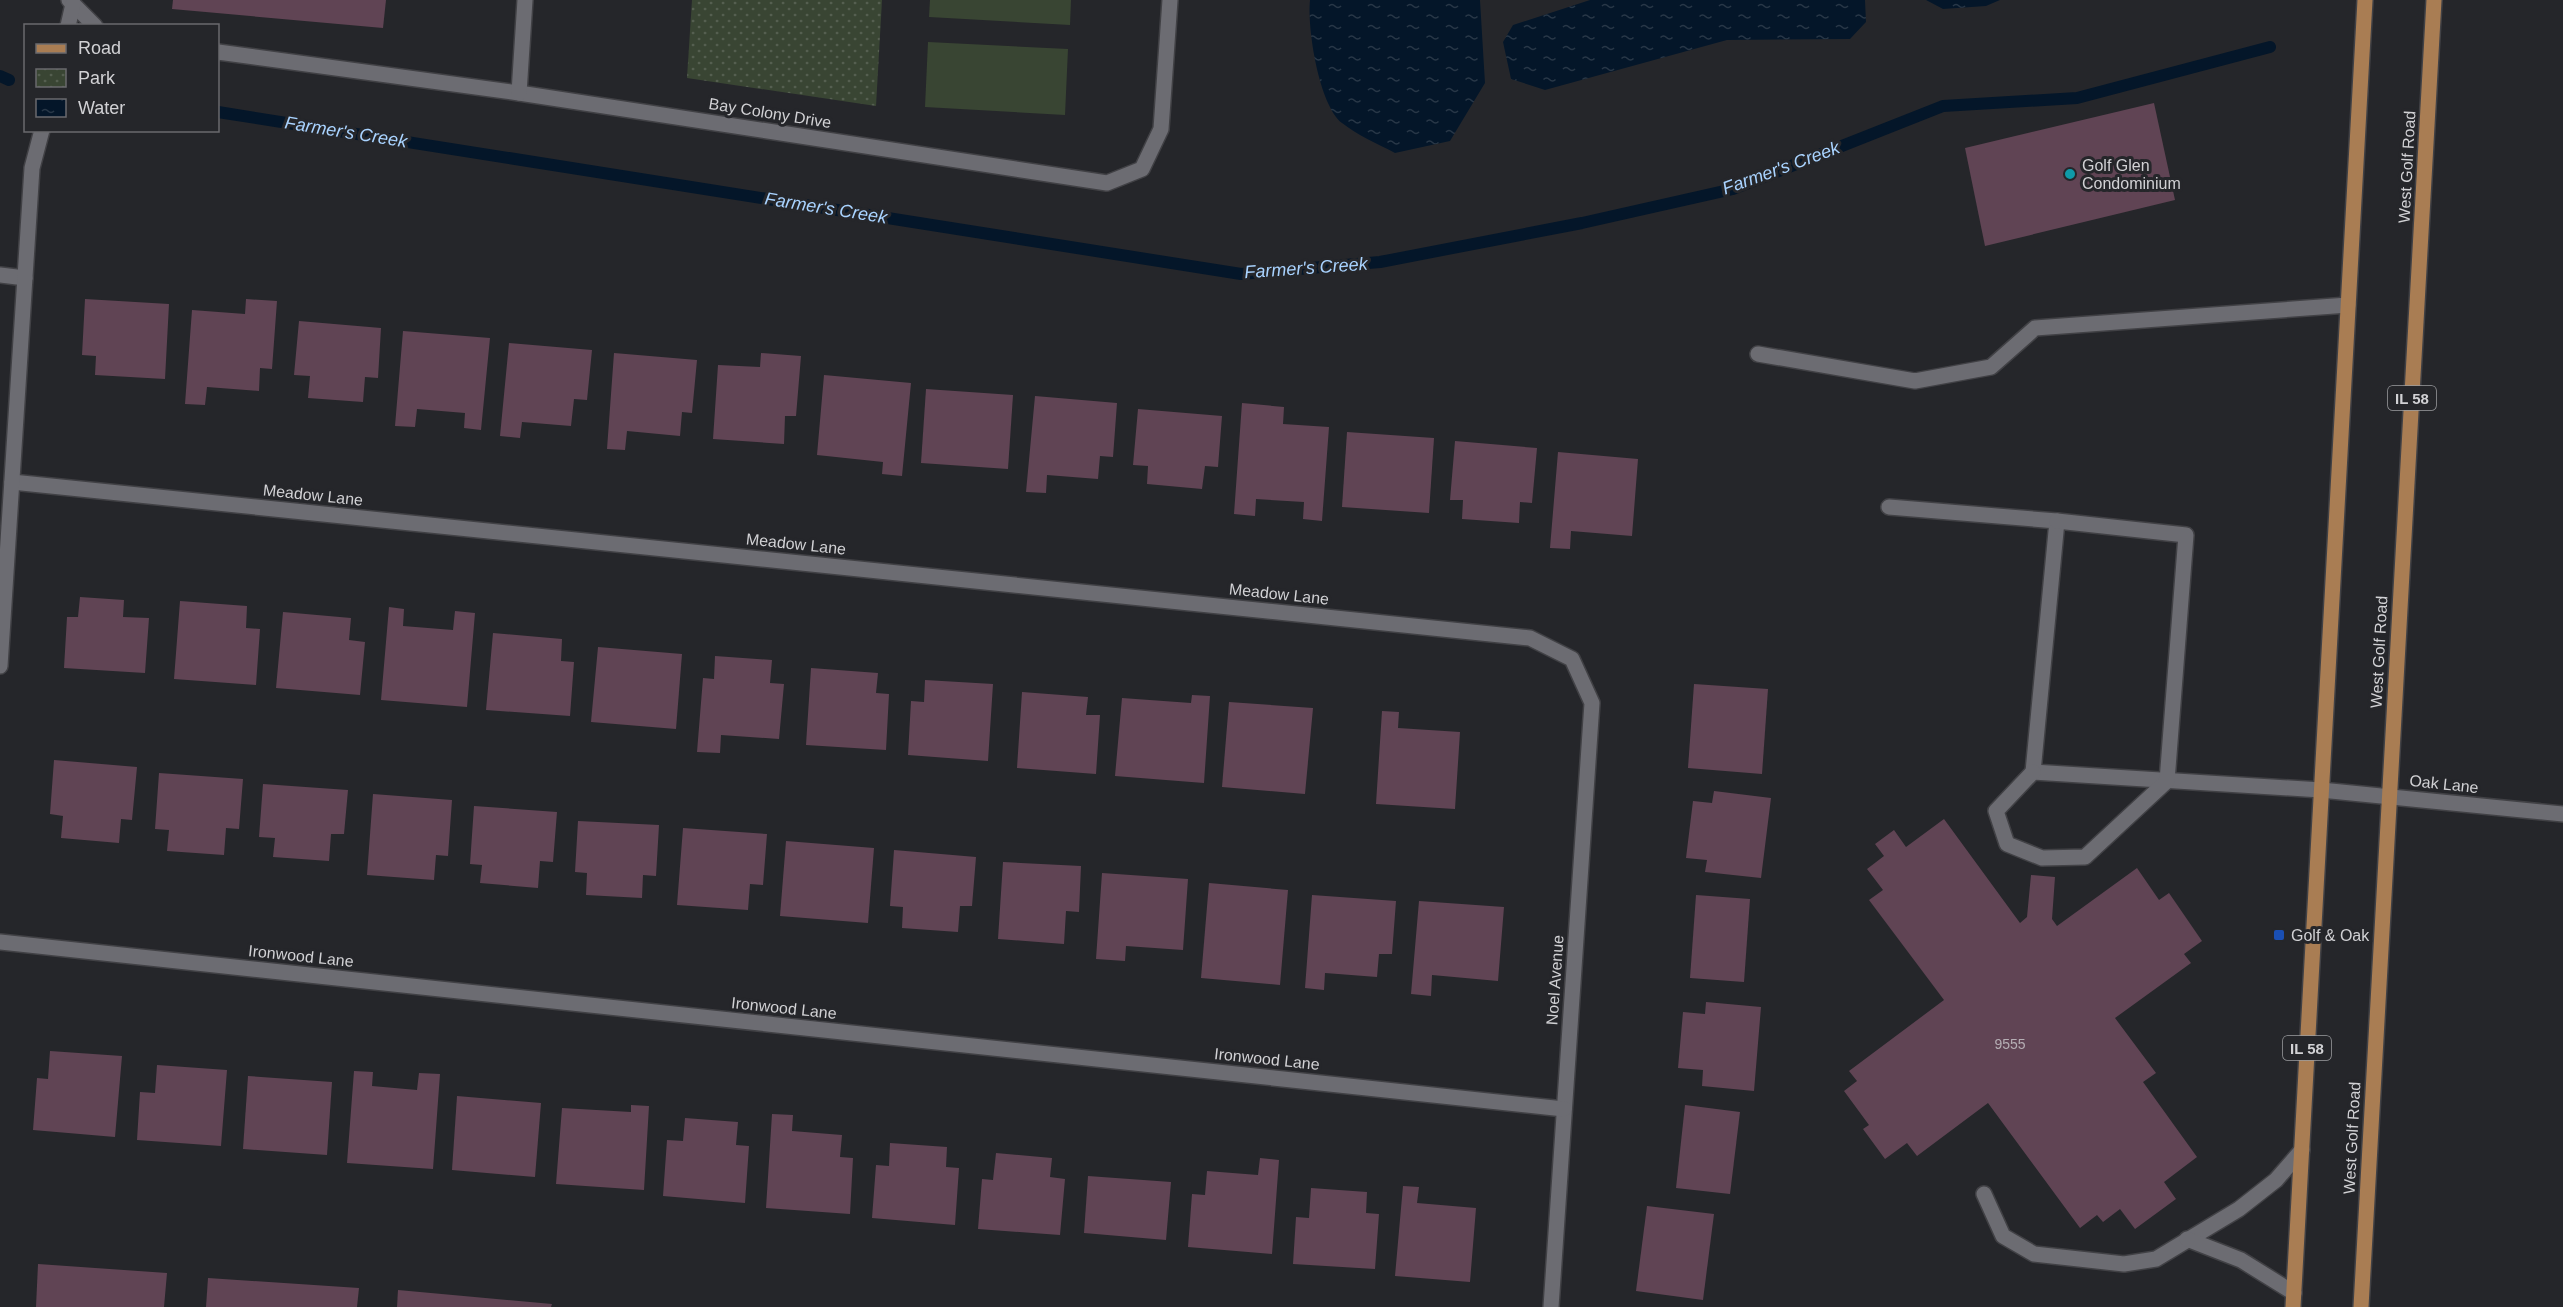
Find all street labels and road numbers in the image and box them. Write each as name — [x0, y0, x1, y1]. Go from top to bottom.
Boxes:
street label: Bay Colony Drive — [708, 95, 832, 131]
street label: West Golf Road — [2396, 110, 2418, 224]
road number: IL 58 — [2388, 386, 2436, 410]
street label: Meadow Lane — [262, 481, 364, 509]
street label: Meadow Lane — [745, 530, 847, 558]
street label: Meadow Lane — [1228, 580, 1330, 608]
street label: West Golf Road — [2368, 595, 2390, 709]
street label: Oak Lane — [2409, 772, 2479, 796]
street label: Noel Avenue — [1543, 934, 1567, 1026]
street label: Ironwood Lane — [247, 942, 355, 970]
street label: Ironwood Lane — [730, 994, 838, 1022]
road number: IL 58 — [2283, 1036, 2331, 1060]
street label: Ironwood Lane — [1213, 1045, 1321, 1073]
street label: West Golf Road — [2341, 1081, 2363, 1195]

